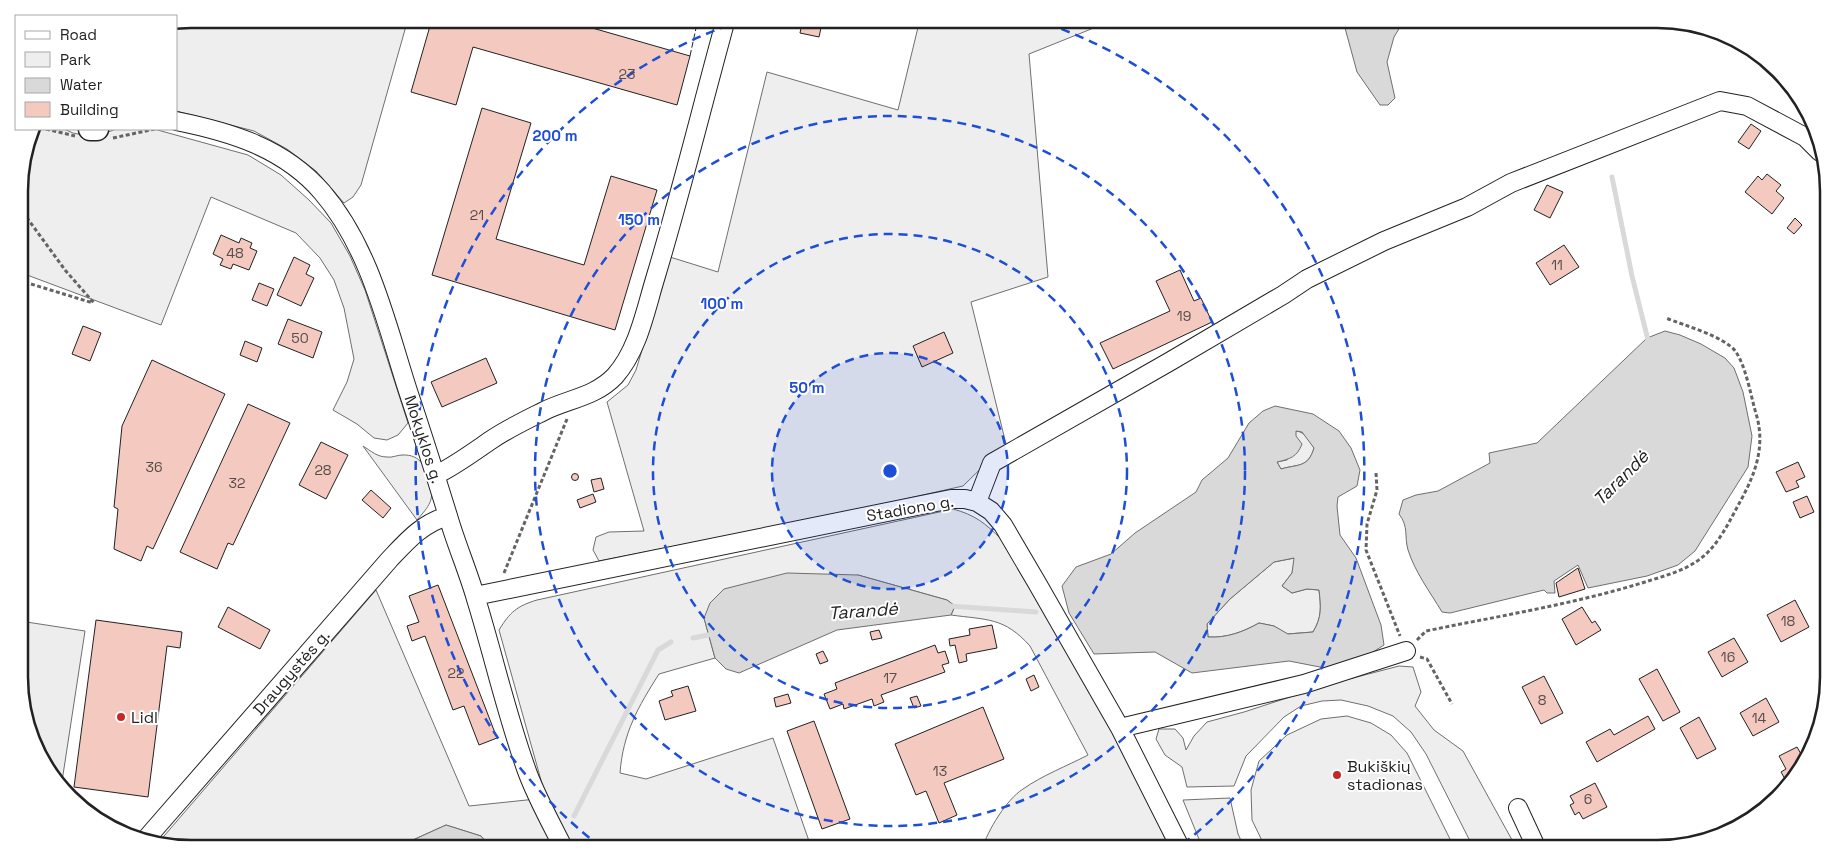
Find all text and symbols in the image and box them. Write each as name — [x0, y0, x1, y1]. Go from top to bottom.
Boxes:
legend — [15, 15, 178, 130]
text: Road — [60, 25, 97, 44]
text: Park — [60, 50, 91, 69]
house number: 23 — [619, 65, 635, 83]
text: Water — [60, 75, 103, 94]
text: Building — [60, 100, 119, 119]
text: 200 m — [533, 126, 577, 145]
house number: 21 — [470, 206, 484, 224]
text: 150 m — [618, 210, 660, 229]
house number: 48 — [226, 244, 244, 262]
house number: 11 — [1551, 256, 1563, 274]
text: 100 m — [701, 294, 743, 313]
house number: 19 — [1177, 307, 1191, 325]
house number: 50 — [291, 329, 309, 347]
text: 50 m — [789, 378, 825, 397]
street label: Mokyklos g. — [399, 392, 448, 486]
water label: Tarandė — [1588, 444, 1654, 510]
house number: 36 — [145, 458, 163, 476]
house number: 28 — [314, 461, 332, 479]
centre of rings — [881, 462, 899, 480]
house number: 32 — [229, 474, 245, 492]
street label: Stadiono g. — [865, 490, 955, 527]
water label: Tarandė — [828, 597, 900, 624]
house number: 18 — [1781, 612, 1796, 630]
street label: Draugystės g. — [248, 625, 334, 720]
house number: 16 — [1721, 648, 1735, 666]
house number: 22 — [448, 664, 464, 682]
house number: 17 — [883, 669, 897, 687]
house number: 8 — [1538, 691, 1547, 709]
place label: Lidl — [131, 707, 158, 728]
house number: 14 — [1752, 709, 1767, 727]
marker: Lidl — [115, 711, 127, 723]
place label: Bukiškių stadionas — [1347, 756, 1423, 795]
house number: 13 — [933, 762, 947, 780]
marker: Bukiškių stadionas — [1331, 769, 1343, 781]
house number: 6 — [1584, 790, 1592, 808]

